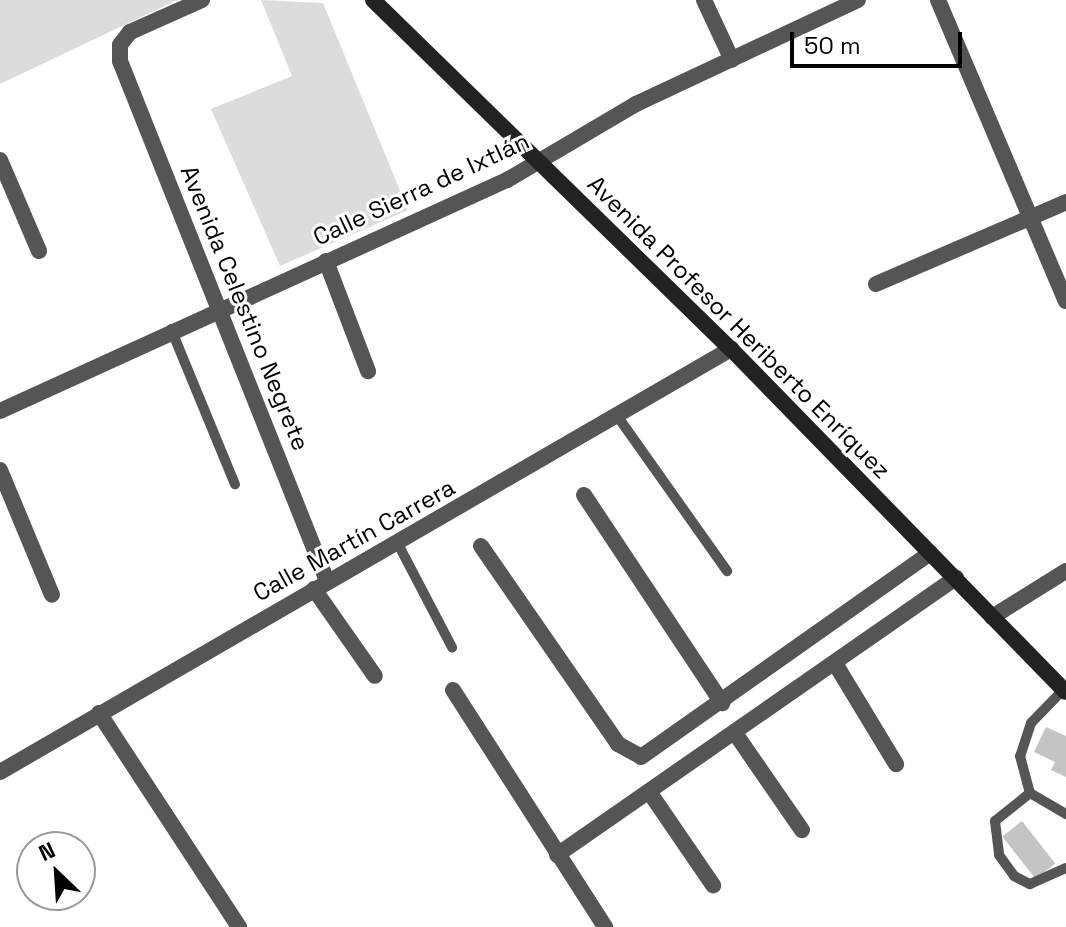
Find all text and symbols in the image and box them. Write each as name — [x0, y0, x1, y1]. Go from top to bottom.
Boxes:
scale bar — [794, 16, 966, 66]
text: 50 m — [804, 30, 861, 61]
street label: Calle Sierra de Ixtlán — [308, 126, 534, 252]
street label: Avenida Celestino Negrete — [175, 161, 315, 455]
street label: Avenida Profesor Heriberto Enríquez — [582, 170, 896, 484]
street label: Calle Martín Carrera — [248, 473, 460, 607]
north arrow — [16, 831, 96, 911]
text: N — [34, 835, 59, 867]

